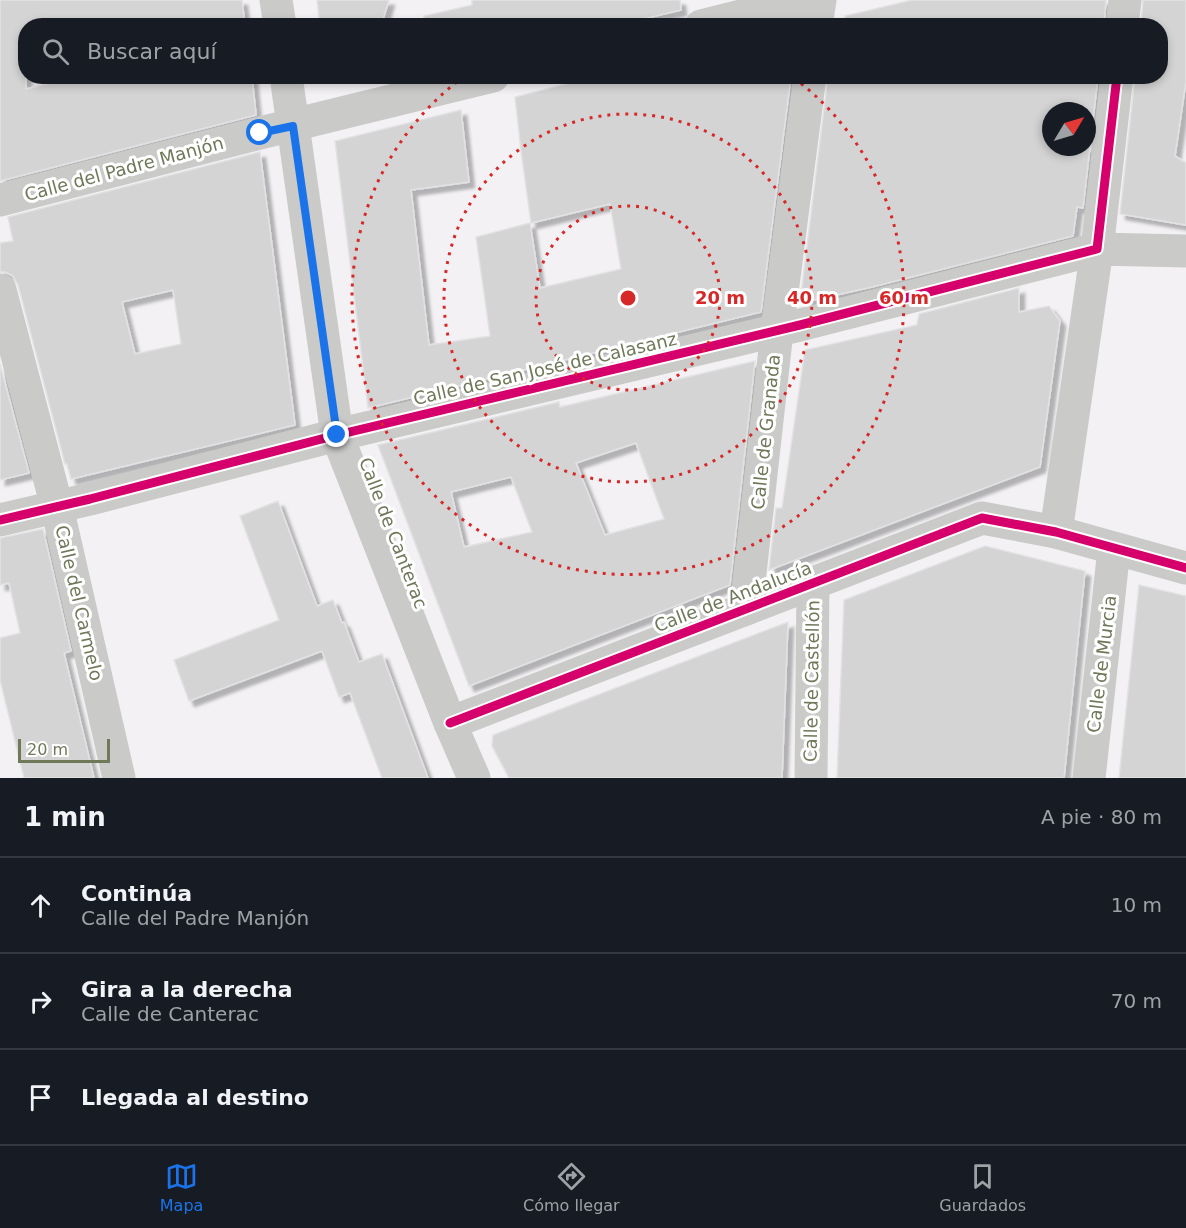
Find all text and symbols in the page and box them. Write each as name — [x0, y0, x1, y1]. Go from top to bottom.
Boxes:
search box — [18, 18, 1168, 84]
icon: search — [39, 35, 72, 68]
text: Buscar aquí — [87, 39, 217, 64]
north arrow — [1042, 102, 1096, 156]
route start — [246, 119, 272, 145]
street label: Calle del Padre Manjón — [22, 132, 226, 205]
text: 20 m — [695, 287, 745, 308]
text: 40 m — [787, 287, 837, 308]
text: 60 m — [879, 287, 929, 308]
centre of rings — [618, 288, 638, 308]
street label: Calle de San José de Calasanz — [411, 328, 679, 409]
street label: Calle de Granada — [747, 353, 784, 511]
route end — [323, 421, 349, 447]
street label: Calle de Canterac — [355, 454, 432, 611]
street label: Calle del Carmelo — [51, 523, 108, 683]
street label: Calle de Andalucía — [651, 557, 815, 636]
street label: Calle de Murcia — [1083, 594, 1120, 734]
street label: Calle de Castellón — [800, 600, 823, 762]
scale bar — [18, 736, 110, 764]
text: 20 m — [27, 740, 68, 759]
text: 1 min — [24, 802, 106, 832]
text: A pie · 80 m — [1041, 805, 1162, 829]
text: Continúa — [81, 881, 192, 906]
icon: ahead — [24, 889, 57, 922]
text: 10 m — [1111, 893, 1162, 917]
text: Calle del Padre Manjón — [81, 906, 309, 930]
text: Gira a la derecha — [81, 977, 293, 1002]
icon: right — [24, 985, 57, 1018]
text: 70 m — [1111, 989, 1162, 1013]
text: Calle de Canterac — [81, 1002, 259, 1026]
icon: arrive — [24, 1081, 57, 1114]
text: Llegada al destino — [81, 1085, 309, 1110]
tab: Mapa — [160, 1160, 203, 1215]
tab: Cómo llegar — [523, 1160, 620, 1215]
tab: Guardados — [939, 1160, 1026, 1215]

